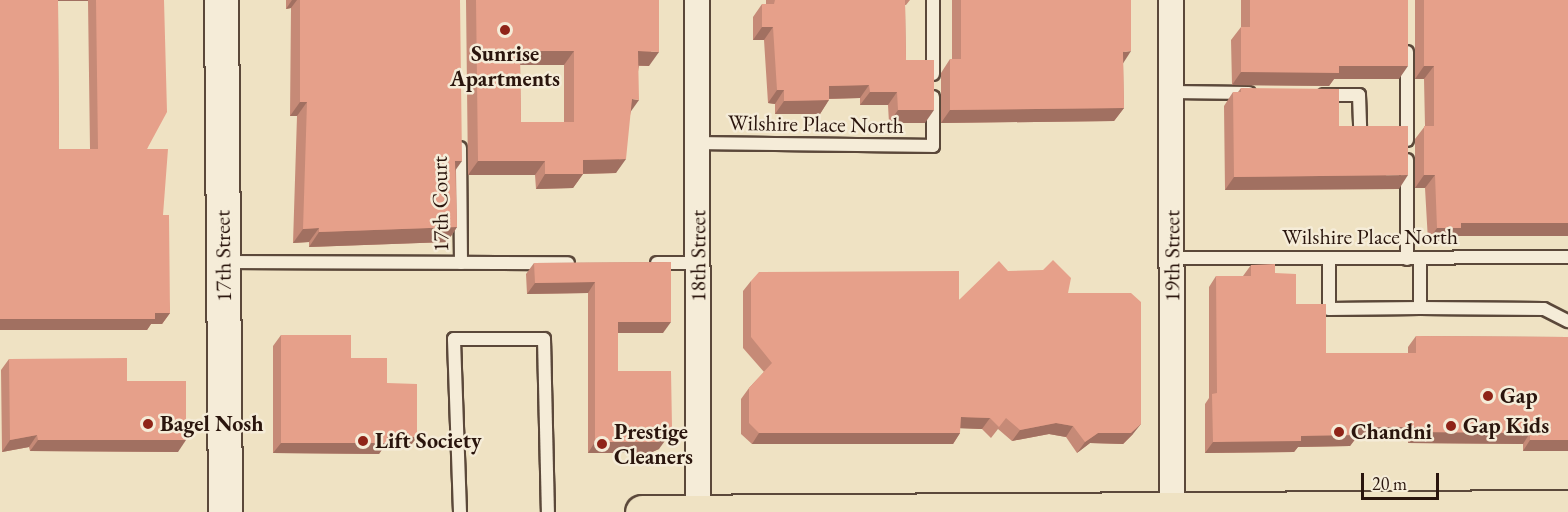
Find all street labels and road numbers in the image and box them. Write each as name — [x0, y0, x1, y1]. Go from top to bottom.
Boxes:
street label: Wilshire Place North — [728, 109, 904, 139]
street label: 17th Court — [426, 156, 454, 252]
street label: 17th Street — [209, 210, 237, 302]
street label: 18th Street — [685, 210, 711, 302]
street label: 19th Street — [1159, 210, 1185, 302]
street label: Wilshire Place North — [1282, 224, 1458, 250]

